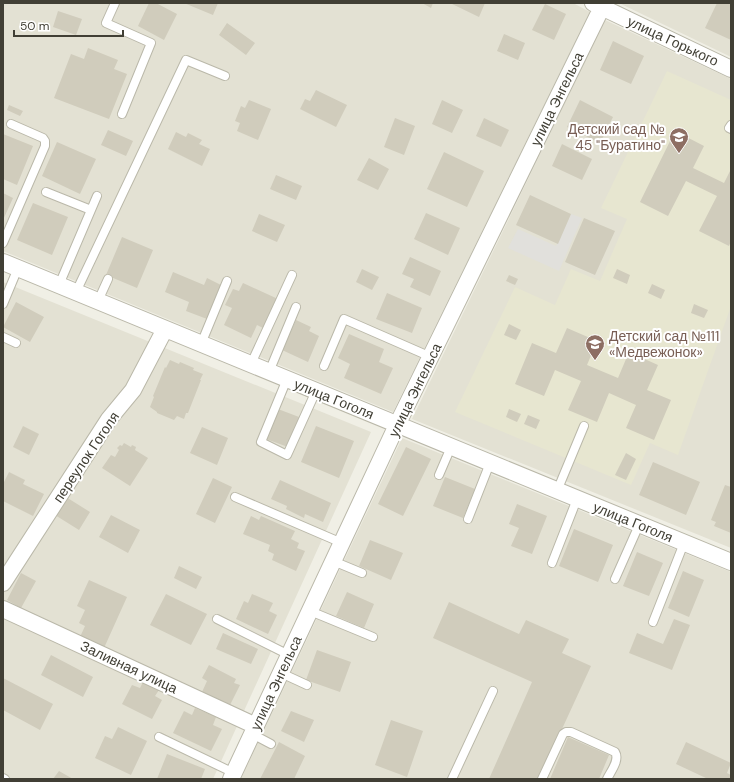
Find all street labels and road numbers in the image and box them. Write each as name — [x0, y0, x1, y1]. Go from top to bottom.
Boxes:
street label: улица Горького — [625, 12, 722, 70]
street label: улица Энгельса — [526, 49, 588, 149]
street label: улица Энгельса — [384, 340, 446, 440]
street label: улица Гоголя — [291, 375, 377, 423]
street label: переулок Гоголя — [49, 408, 123, 506]
street label: улица Гоголя — [590, 498, 676, 546]
street label: улица Энгельса — [246, 633, 306, 733]
street label: Заливная улица — [78, 637, 181, 697]

